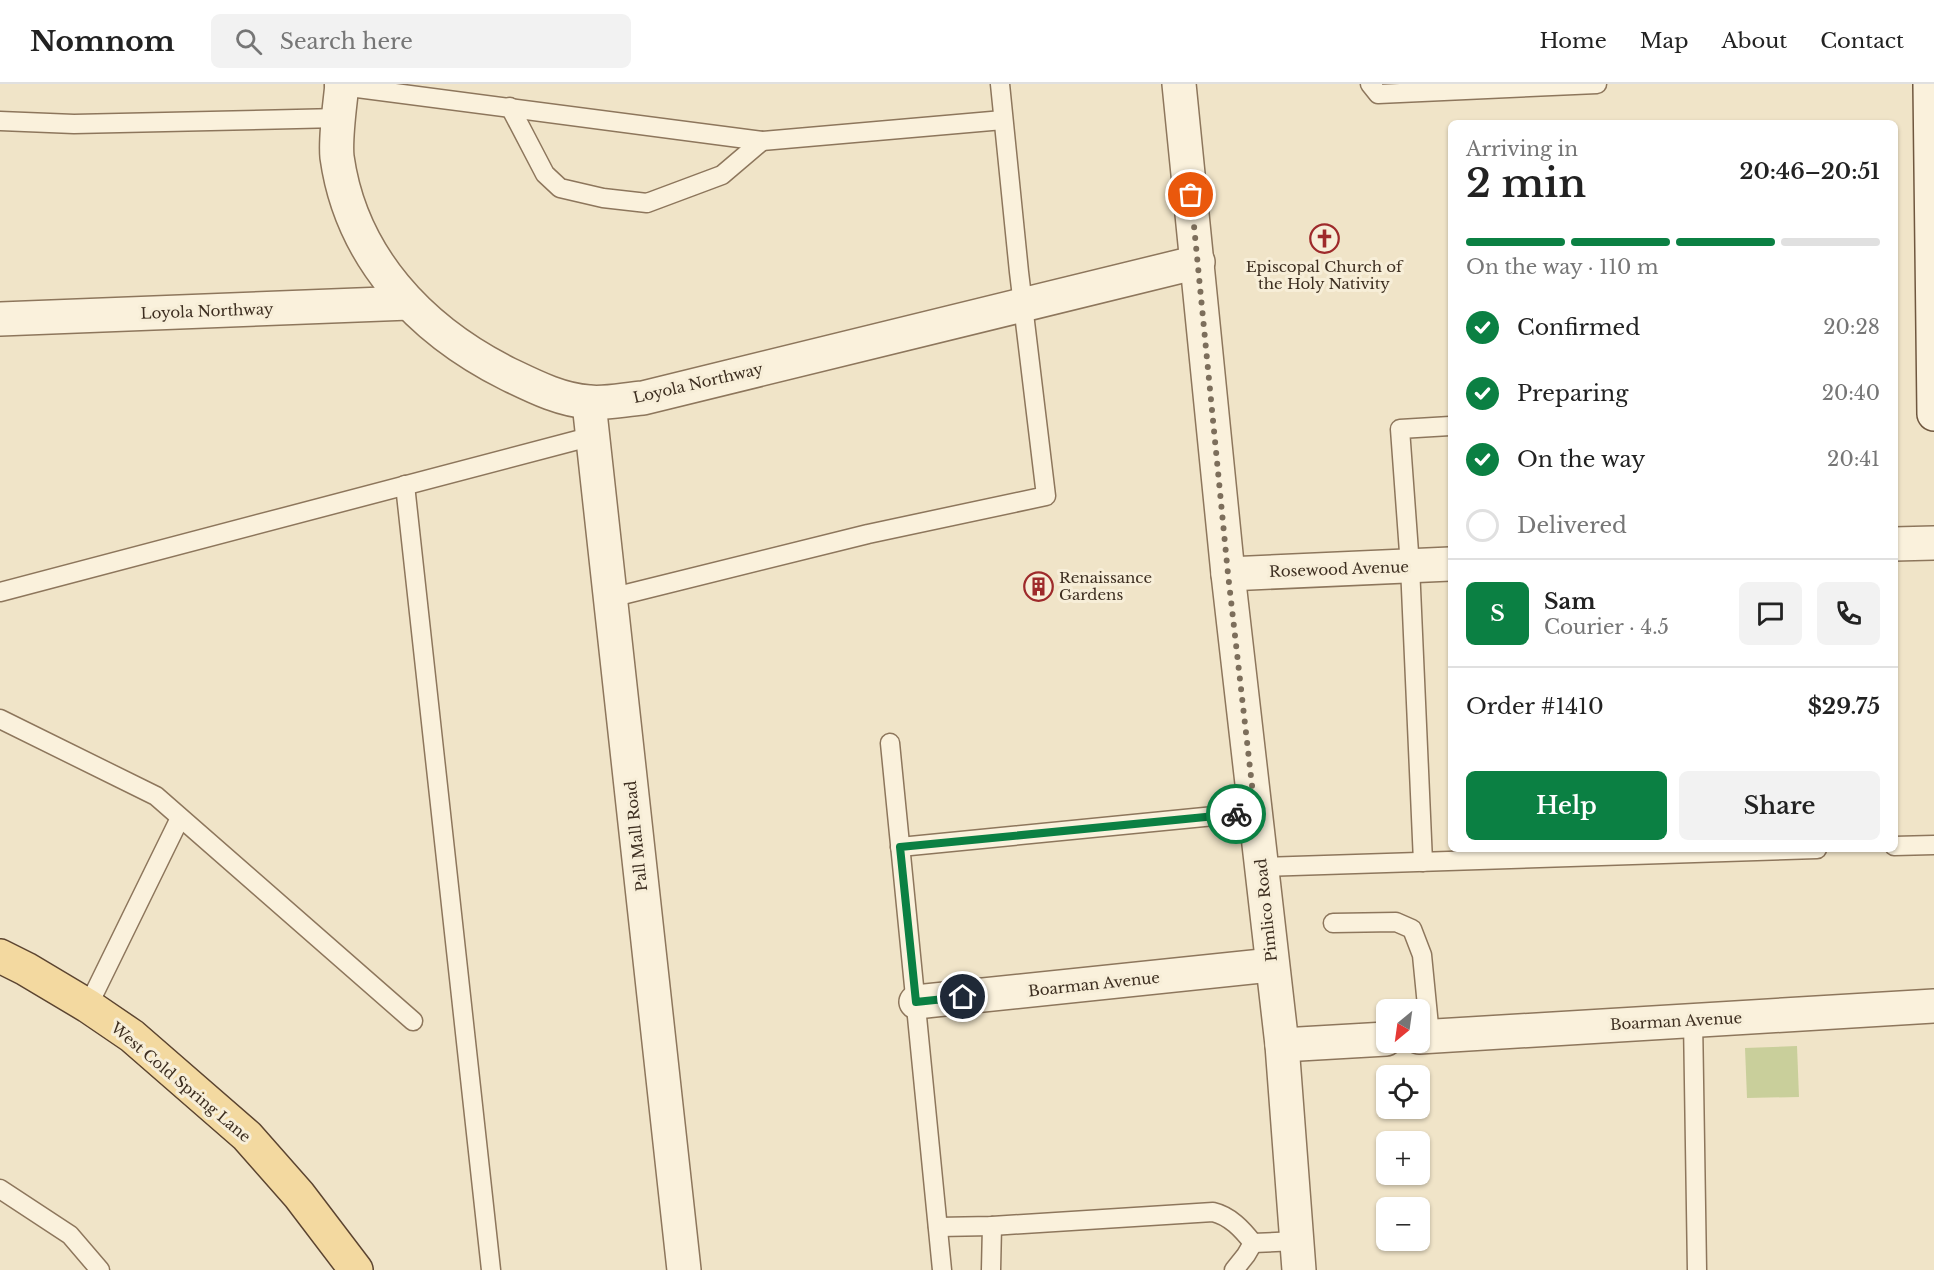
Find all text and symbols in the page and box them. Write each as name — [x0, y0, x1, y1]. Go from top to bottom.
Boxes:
search box — [211, 14, 631, 68]
text: Nomnom — [30, 24, 175, 59]
icon: search — [232, 25, 265, 58]
text: Search here — [280, 28, 413, 55]
text: Home — [1540, 28, 1607, 54]
text: Map — [1640, 28, 1688, 54]
text: About — [1721, 28, 1787, 54]
text: Contact — [1820, 28, 1904, 54]
text: Arriving in — [1466, 137, 1578, 161]
text: 20:46–20:51 — [1739, 158, 1880, 185]
text: 2 min — [1466, 159, 1586, 208]
pin — [1165, 169, 1216, 220]
icon: bag — [1174, 178, 1207, 211]
church icon: Episcopal Church of the Holy Nativity — [1308, 223, 1340, 255]
text: On the way · 110 m — [1466, 255, 1659, 279]
place label: Episcopal Church of the Holy Nativity — [1246, 257, 1404, 293]
street label: Loyola Northway — [140, 299, 274, 323]
icon: check — [1466, 311, 1499, 344]
text: Confirmed — [1517, 314, 1640, 341]
text: 20:28 — [1823, 315, 1880, 339]
street label: Loyola Northway — [631, 359, 765, 407]
icon: check — [1466, 377, 1499, 410]
text: Preparing — [1517, 380, 1628, 407]
text: 20:40 — [1822, 381, 1880, 405]
icon: check — [1466, 443, 1499, 476]
text: On the way — [1517, 446, 1645, 473]
text: 20:41 — [1827, 447, 1880, 471]
text: Delivered — [1517, 512, 1627, 539]
street label: Rosewood Avenue — [1269, 557, 1409, 581]
place label: Renaissance Gardens — [1059, 568, 1152, 604]
building icon: Renaissance Gardens — [1022, 570, 1054, 602]
button: chat — [1739, 582, 1802, 645]
button: phone — [1817, 582, 1880, 645]
text: Sam — [1544, 588, 1596, 615]
text: S — [1490, 600, 1505, 627]
text: Courier · 4.5 — [1544, 615, 1669, 639]
text: Order #1410 — [1466, 693, 1604, 720]
text: $29.75 — [1808, 693, 1880, 720]
button: Help — [1466, 771, 1667, 840]
button: Share — [1679, 771, 1880, 840]
street label: Pall Mall Road — [621, 780, 651, 892]
courier — [1206, 784, 1266, 844]
icon: bike — [1220, 798, 1253, 831]
street label: Pimlico Road — [1251, 858, 1281, 962]
street label: Boarman Avenue — [1027, 968, 1161, 1000]
pin — [937, 971, 988, 1022]
icon: home — [946, 980, 979, 1013]
north arrow — [1376, 999, 1430, 1053]
map controls — [1376, 999, 1430, 1251]
street label: Boarman Avenue — [1609, 1008, 1743, 1034]
street label: West Cold Spring Lane — [106, 1017, 255, 1146]
button: locate — [1376, 1065, 1430, 1119]
button: + — [1376, 1131, 1430, 1185]
button: − — [1376, 1197, 1430, 1251]

